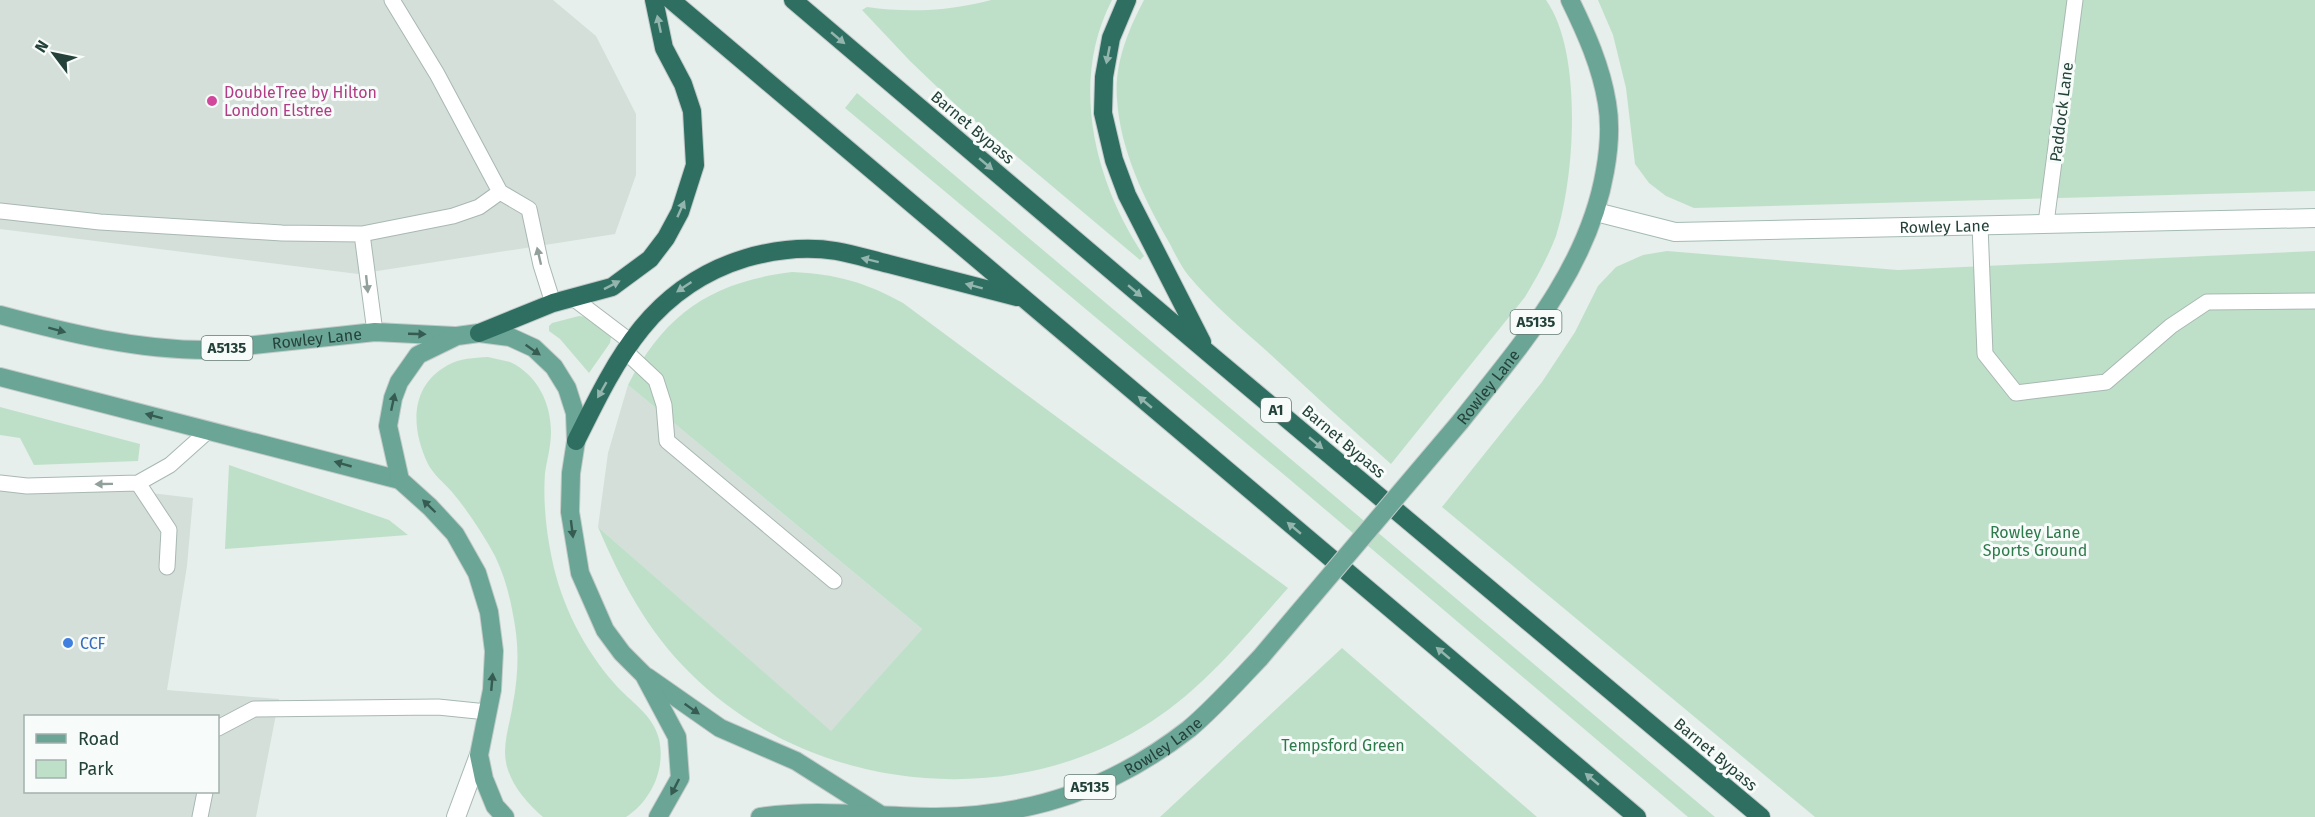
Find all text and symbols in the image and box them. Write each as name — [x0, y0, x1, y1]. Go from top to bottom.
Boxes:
one-way arrow — [654, 14, 663, 33]
north arrow — [24, 24, 84, 84]
one-way arrow — [830, 31, 845, 44]
text: N — [31, 37, 53, 56]
one-way arrow — [1103, 46, 1112, 65]
street label: Paddock Lane — [2046, 61, 2077, 163]
place label: DoubleTree by Hilton London Elstree — [224, 83, 377, 120]
street label: Barnet Bypass — [927, 87, 1018, 168]
marker: DoubleTree by Hilton London Elstree — [205, 94, 219, 108]
one-way arrow — [978, 157, 993, 170]
one-way arrow — [677, 200, 686, 218]
street label: Rowley Lane — [1899, 216, 1990, 237]
one-way arrow — [534, 247, 544, 266]
one-way arrow — [861, 254, 879, 264]
one-way arrow — [362, 274, 372, 293]
one-way arrow — [604, 280, 621, 290]
one-way arrow — [965, 280, 984, 290]
one-way arrow — [677, 281, 693, 293]
one-way arrow — [1127, 284, 1143, 297]
road number: A5135 — [1510, 310, 1562, 334]
street label: Rowley Lane — [271, 324, 363, 353]
one-way arrow — [48, 326, 66, 335]
one-way arrow — [407, 330, 426, 339]
road number: A5135 — [202, 336, 252, 360]
one-way arrow — [525, 344, 541, 356]
street label: Rowley Lane — [1453, 346, 1524, 428]
one-way arrow — [596, 382, 607, 398]
one-way arrow — [389, 392, 398, 411]
one-way arrow — [1138, 396, 1153, 409]
road number: A1 — [1261, 398, 1291, 422]
street label: Barnet Bypass — [1298, 401, 1389, 482]
one-way arrow — [145, 410, 164, 420]
one-way arrow — [1308, 437, 1324, 450]
one-way arrow — [334, 459, 352, 468]
one-way arrow — [95, 479, 114, 489]
one-way arrow — [421, 499, 436, 513]
one-way arrow — [568, 520, 577, 539]
one-way arrow — [1286, 521, 1302, 534]
park label: Rowley Lane Sports Ground — [1983, 523, 2087, 560]
place label: CCF — [80, 634, 106, 653]
marker: CCF — [61, 636, 75, 650]
one-way arrow — [1435, 647, 1451, 660]
one-way arrow — [487, 673, 497, 692]
one-way arrow — [683, 703, 699, 715]
street label: Rowley Lane — [1121, 713, 1206, 780]
street label: Barnet Bypass — [1670, 714, 1761, 795]
legend — [24, 715, 219, 793]
text: Road — [78, 728, 120, 750]
park label: Tempsford Green — [1281, 736, 1405, 755]
text: Park — [78, 758, 114, 780]
one-way arrow — [1585, 773, 1600, 786]
road number: A5135 — [1064, 775, 1116, 799]
one-way arrow — [670, 779, 680, 796]

